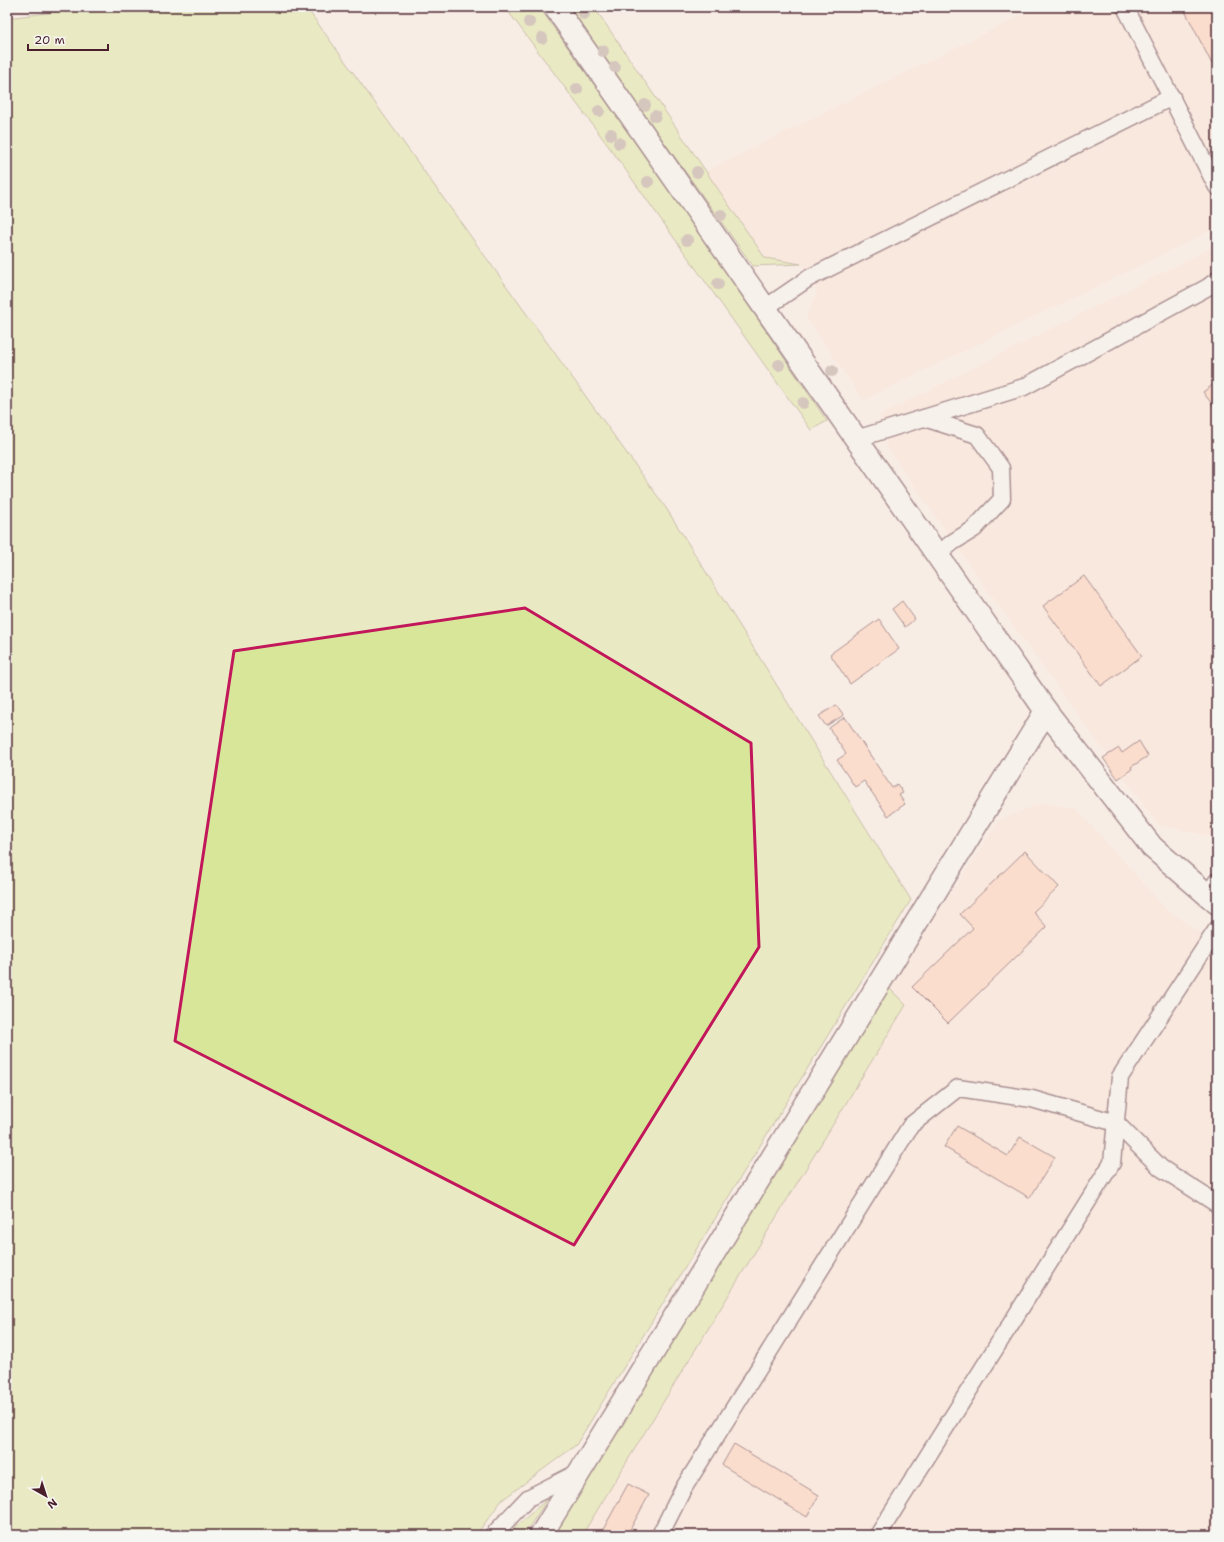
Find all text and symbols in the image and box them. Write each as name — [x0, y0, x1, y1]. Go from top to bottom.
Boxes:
scale bar — [28, 26, 108, 52]
text: 20 m — [34, 32, 65, 48]
north arrow — [26, 1476, 66, 1516]
text: N — [44, 1495, 60, 1512]

